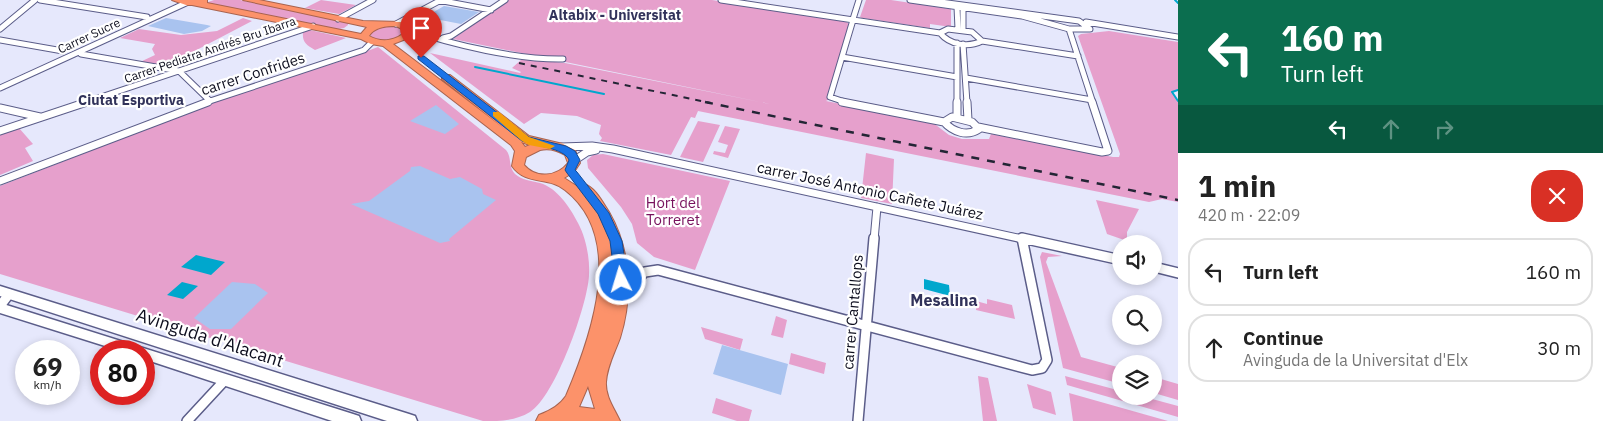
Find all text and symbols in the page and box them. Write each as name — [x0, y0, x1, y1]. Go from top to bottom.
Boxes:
district label: Altabix - Universitat — [549, 6, 681, 24]
pin — [400, 7, 442, 58]
street label: Carrer Pediatra Andrés Bru Ibarra — [122, 13, 298, 86]
street label: Carrer Sucre — [55, 14, 123, 57]
icon: arrive — [407, 14, 435, 42]
text: 160 m — [1281, 15, 1384, 61]
icon: left — [1198, 20, 1263, 85]
street label: carrer Confrides — [198, 48, 307, 99]
text: Turn left — [1281, 59, 1364, 88]
district label: Ciutat Esportiva — [78, 91, 184, 109]
icon: left — [1324, 115, 1352, 143]
icon: ahead — [1377, 115, 1405, 143]
icon: right — [1430, 115, 1458, 143]
street label: carrer José Antonio Cañete Juárez — [755, 157, 985, 224]
text: 1 min — [1198, 166, 1276, 205]
button: close — [1531, 170, 1583, 222]
park label: Hort del Torreret — [646, 193, 700, 229]
text: 420 m · 22:09 — [1198, 205, 1300, 225]
map controls — [1112, 235, 1162, 405]
button: sound — [1112, 235, 1162, 285]
position arrow — [594, 253, 646, 305]
street label: carrer Cantallops — [838, 254, 867, 370]
icon: left — [1200, 258, 1228, 286]
text: Turn left — [1243, 260, 1319, 284]
text: 160 m — [1526, 260, 1581, 284]
district label: Mesalina — [910, 290, 978, 310]
button: search — [1112, 295, 1162, 345]
street label: Avinguda d'Alacant — [133, 303, 287, 372]
text: Continue — [1243, 326, 1323, 350]
icon: ahead — [1200, 334, 1228, 362]
text: 30 m — [1537, 336, 1581, 360]
speed limit sign: 80 — [90, 340, 155, 405]
text: 69 — [32, 350, 63, 383]
text: Avinguda de la Universitat d'Elx — [1243, 350, 1468, 370]
button: layers — [1112, 355, 1162, 405]
text: km/h — [33, 377, 62, 392]

